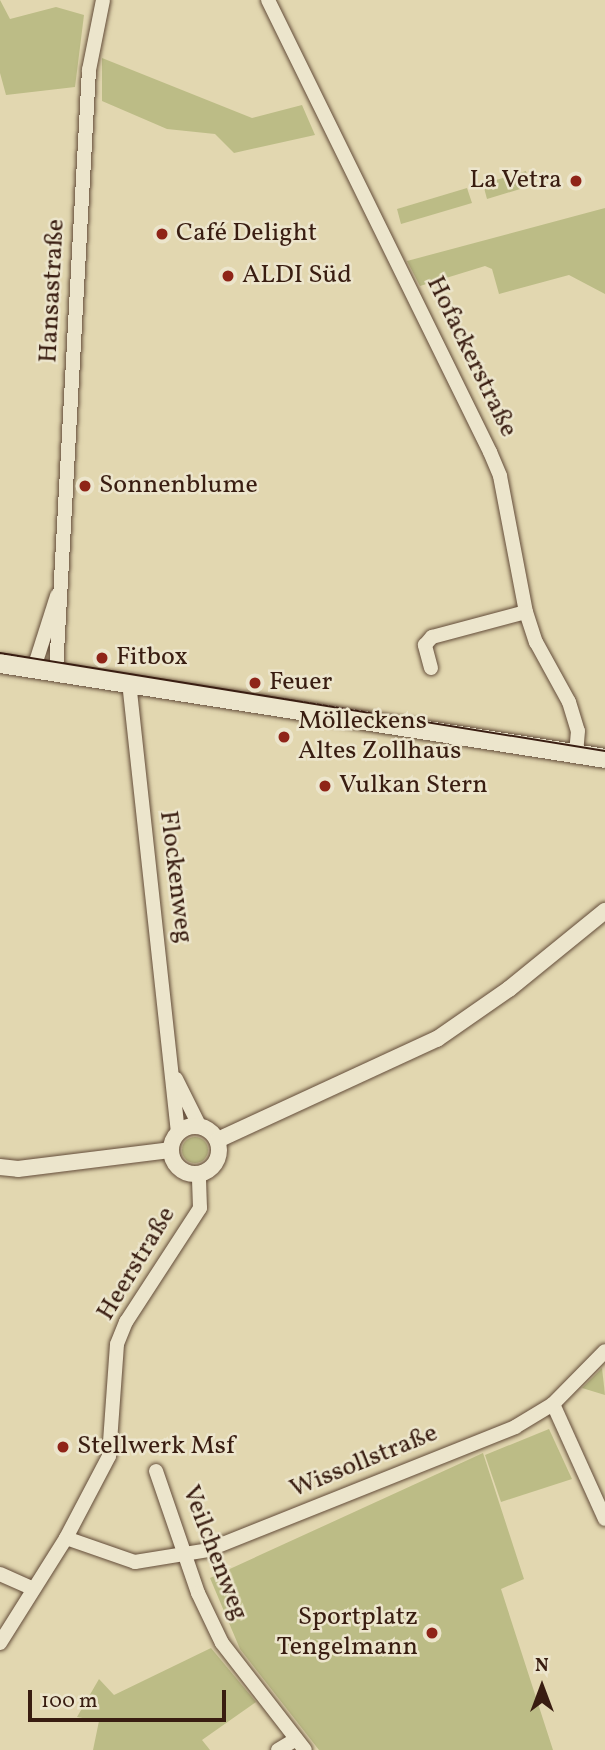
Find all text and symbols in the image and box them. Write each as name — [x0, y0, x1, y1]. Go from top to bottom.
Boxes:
place label: La Vetra — [469, 165, 562, 197]
marker: La Vetra — [568, 173, 584, 189]
street label: Hansastraße — [34, 218, 72, 364]
place label: Café Delight — [176, 218, 317, 250]
marker: Café Delight — [154, 226, 170, 242]
place label: ALDI Süd — [242, 260, 352, 292]
marker: ALDI Süd — [220, 268, 236, 284]
street label: Hofackerstraße — [419, 271, 523, 443]
place label: Sonnenblume — [99, 470, 258, 502]
marker: Sonnenblume — [77, 478, 93, 494]
place label: Fitbox — [116, 642, 188, 674]
marker: Fitbox — [94, 650, 110, 666]
place label: Feuer — [269, 667, 332, 699]
marker: Feuer — [247, 675, 263, 691]
place label: Mölleckens Altes Zollhaus — [298, 706, 461, 768]
marker: Mölleckens Altes Zollhaus — [276, 729, 292, 745]
place label: Vulkan Stern — [339, 770, 488, 802]
marker: Vulkan Stern — [317, 778, 333, 794]
street label: Flockenweg — [151, 809, 199, 945]
street label: Heerstraße — [91, 1201, 183, 1327]
street label: Wissollstraße — [286, 1418, 442, 1506]
place label: Stellwerk Msf — [77, 1431, 235, 1463]
marker: Stellwerk Msf — [55, 1439, 71, 1455]
street label: Veilchenweg — [174, 1481, 254, 1625]
place label: Sportplatz Tengelmann — [276, 1602, 418, 1664]
marker: Sportplatz Tengelmann — [424, 1625, 440, 1641]
north arrow — [507, 1652, 577, 1722]
text: N — [535, 1653, 549, 1679]
scale bar — [32, 1676, 229, 1720]
text: 100 m — [41, 1687, 98, 1716]

